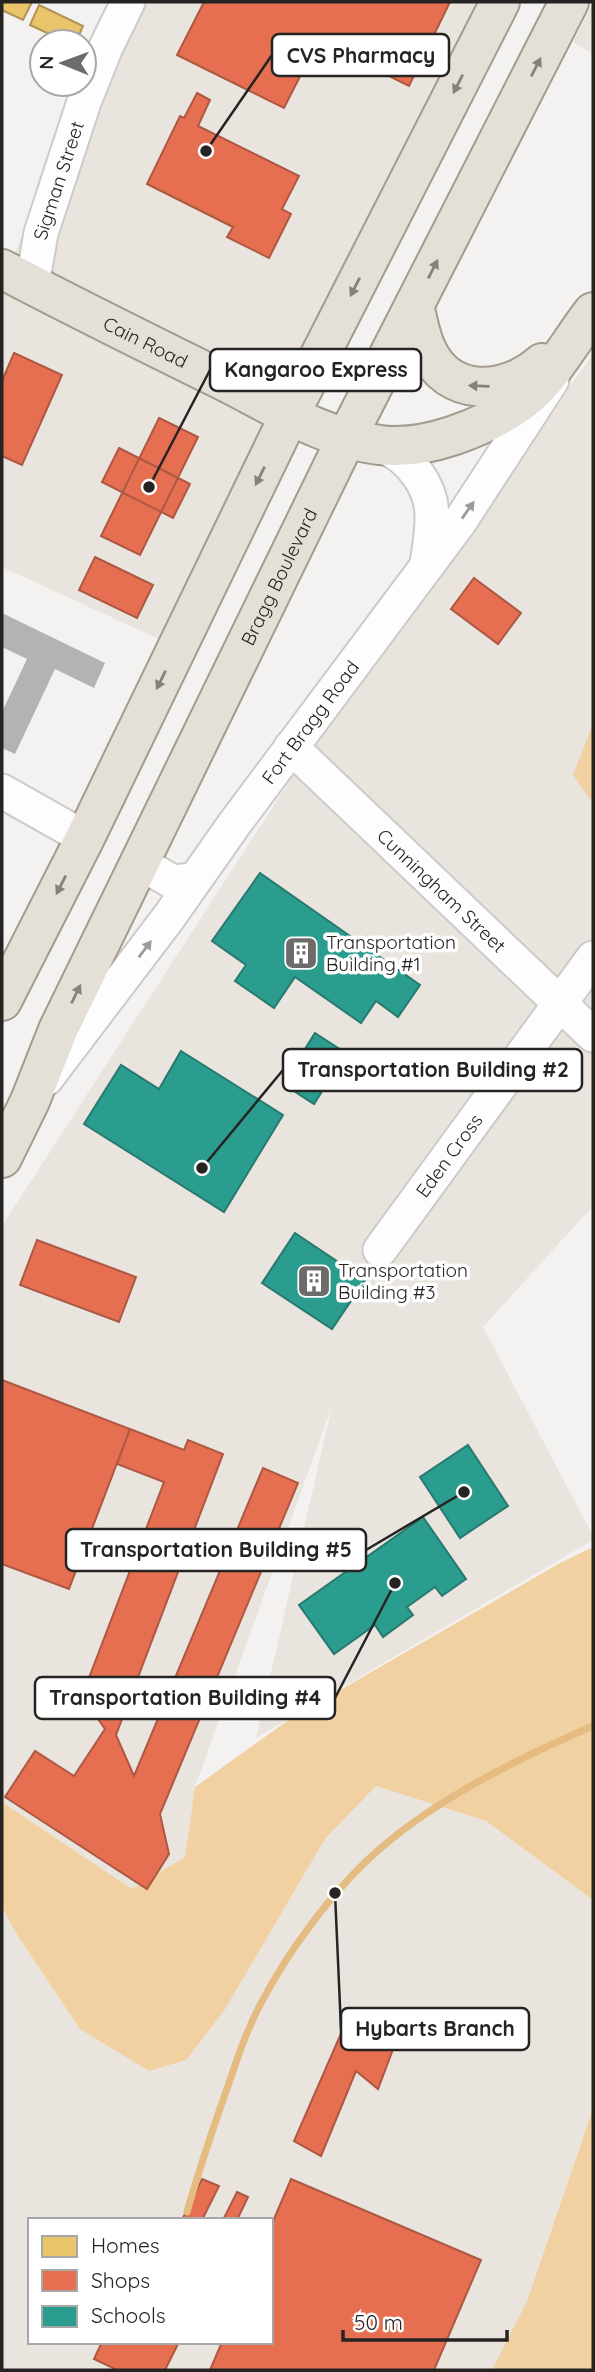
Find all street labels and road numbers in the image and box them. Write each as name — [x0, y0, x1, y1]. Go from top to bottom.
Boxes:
street label: Sigman Street — [28, 118, 89, 242]
street label: Cain Road — [99, 311, 192, 373]
street label: Bragg Boulevard — [235, 504, 322, 649]
street label: Fort Bragg Road — [256, 656, 364, 789]
street label: Cunningham Street — [372, 824, 511, 958]
street label: Eden Cross — [410, 1109, 488, 1202]

